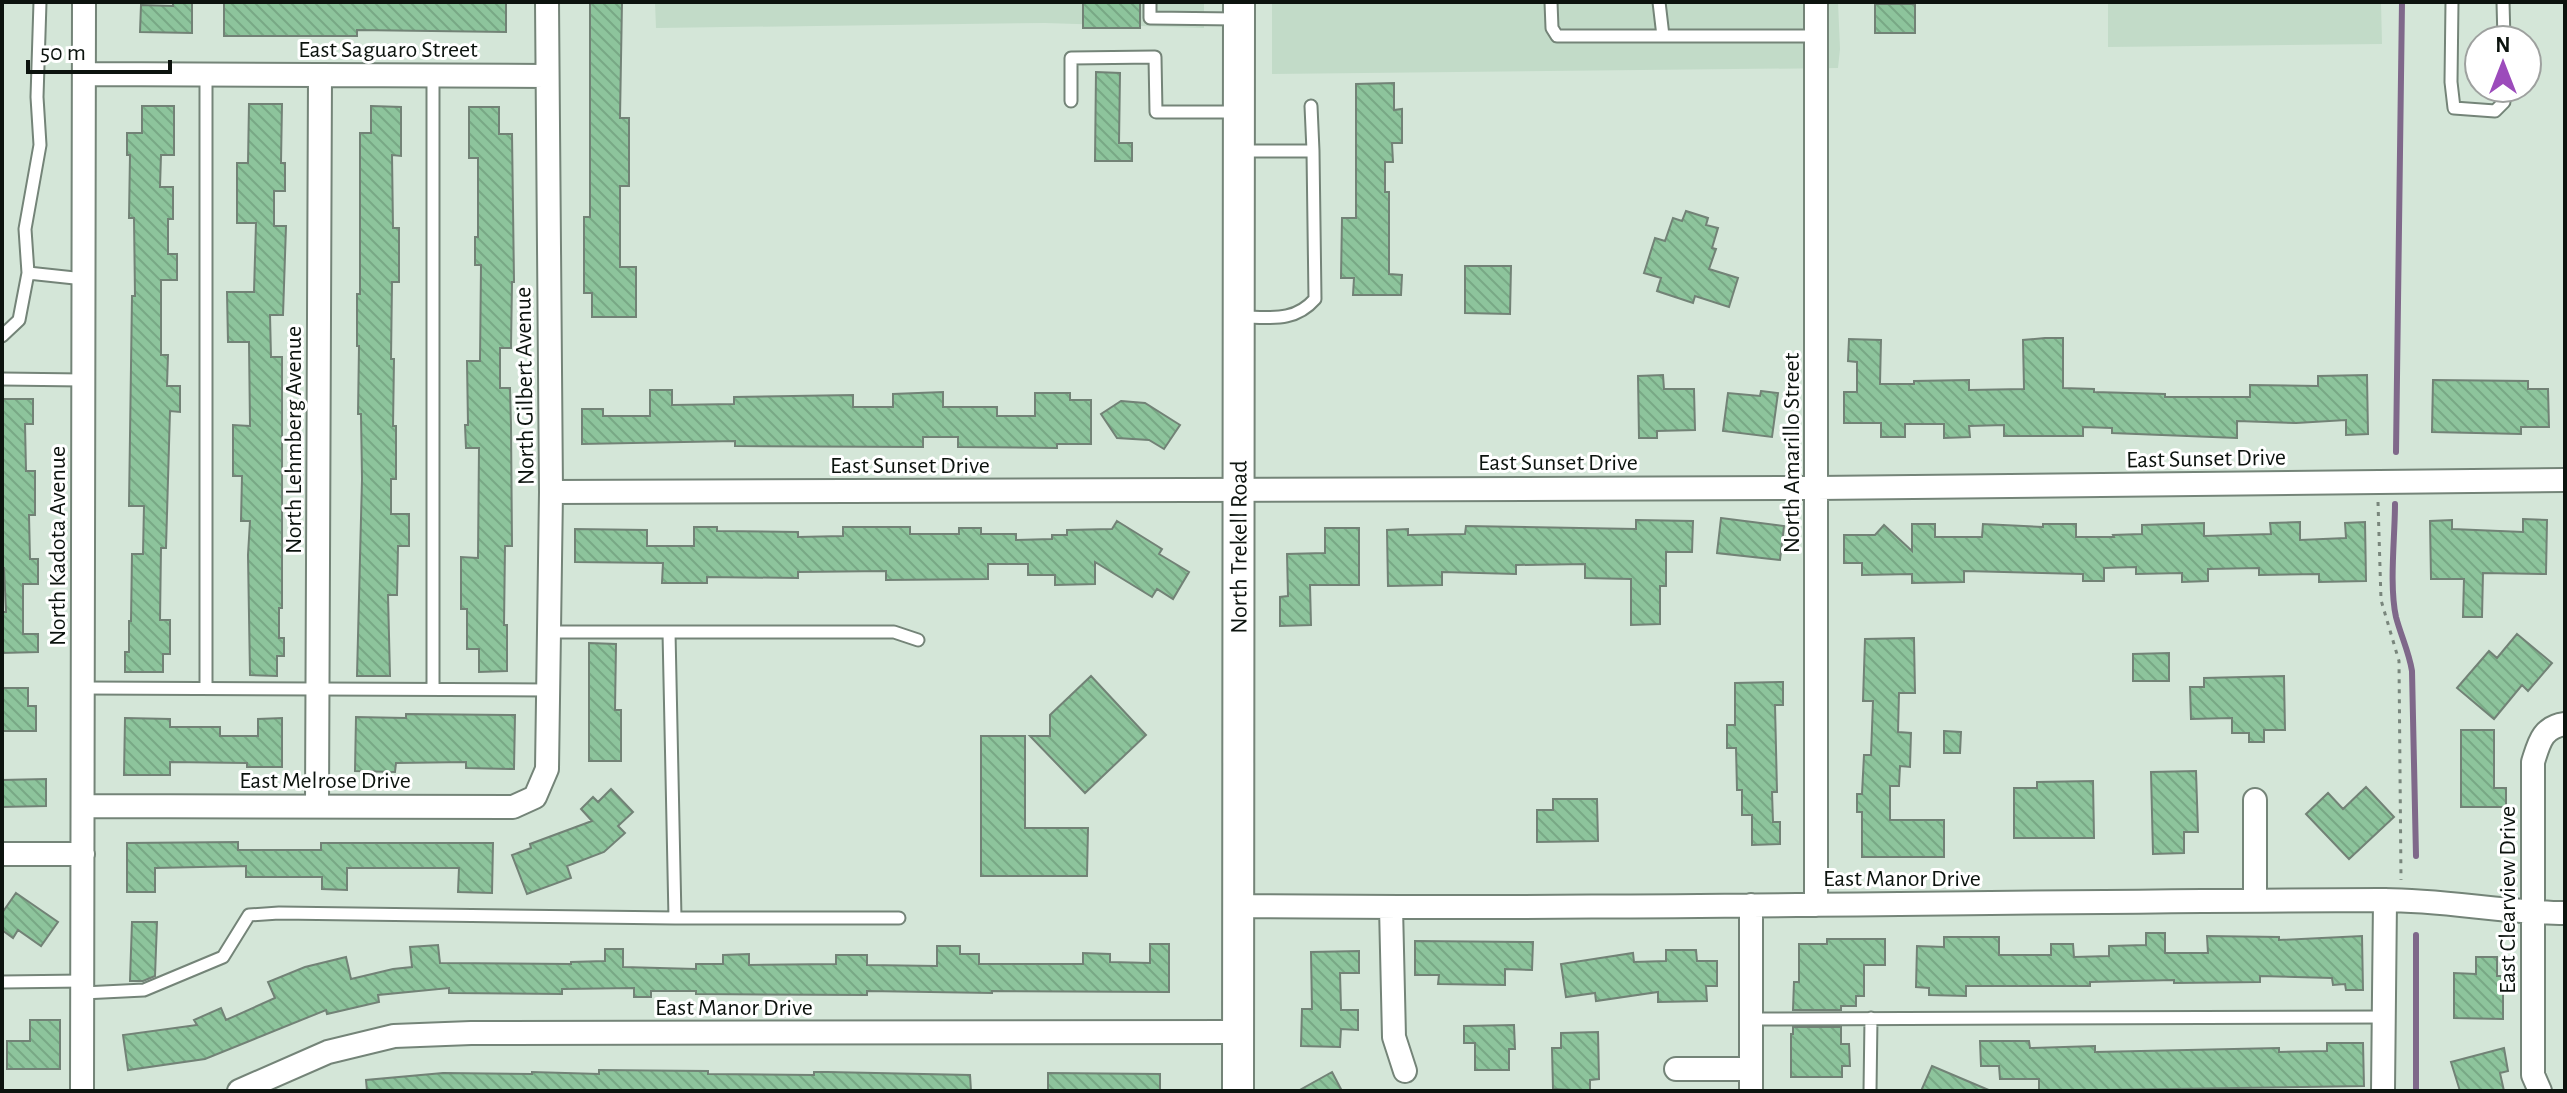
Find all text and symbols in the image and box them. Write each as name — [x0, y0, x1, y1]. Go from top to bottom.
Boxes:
scale bar — [28, 24, 170, 74]
north arrow — [2463, 24, 2543, 104]
text: N — [2495, 34, 2511, 56]
street label: East Saguaro Street — [298, 38, 478, 62]
text: 50 m — [40, 41, 86, 65]
street label: North Gilbert Avenue — [511, 287, 539, 485]
street label: North Lehmberg Avenue — [282, 326, 306, 554]
street label: North Amarillo Street — [1780, 352, 1804, 553]
street label: North Kadota Avenue — [46, 446, 70, 646]
street label: East Sunset Drive — [2126, 446, 2286, 472]
street label: East Sunset Drive — [1478, 451, 1638, 475]
street label: East Sunset Drive — [830, 454, 990, 478]
street label: North Trekell Road — [1227, 460, 1252, 634]
street label: East Melrose Drive — [239, 769, 411, 793]
street label: East Clearview Drive — [2496, 806, 2520, 994]
street label: East Manor Drive — [1823, 867, 1981, 891]
street label: East Manor Drive — [655, 996, 813, 1020]

